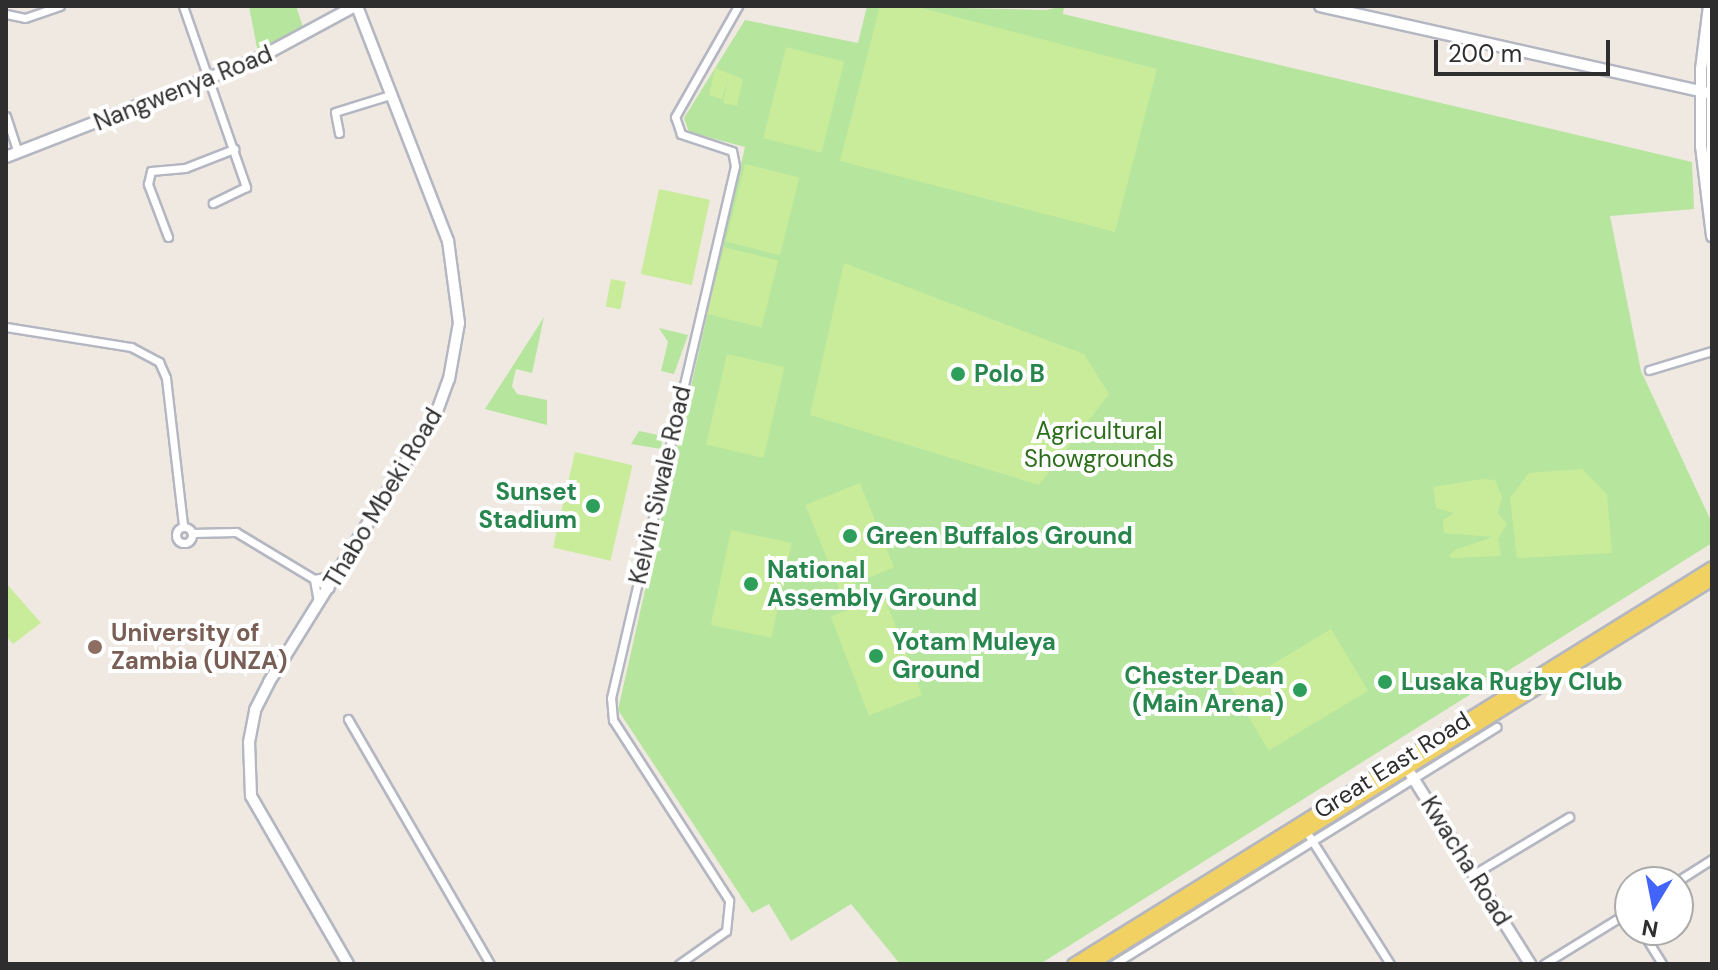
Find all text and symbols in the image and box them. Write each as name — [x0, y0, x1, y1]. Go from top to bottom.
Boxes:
scale bar — [1438, 24, 1614, 74]
text: 200 m — [1448, 38, 1522, 69]
street label: Nangwenya Road — [90, 39, 276, 137]
place label: Polo B — [974, 360, 1045, 388]
marker: Polo B — [949, 365, 967, 383]
street label: Kelvin Siwale Road — [623, 383, 697, 587]
street label: Thabo Mbeki Road — [318, 403, 448, 593]
park label: Agricultural Showgrounds — [1024, 417, 1174, 473]
place label: Sunset Stadium — [478, 478, 577, 534]
marker: Sunset Stadium — [584, 497, 602, 515]
place label: Green Buffalos Ground — [866, 522, 1133, 550]
marker: Green Buffalos Ground — [841, 527, 859, 545]
place label: National Assembly Ground — [767, 556, 977, 612]
marker: National Assembly Ground — [742, 575, 760, 593]
place label: University of Zambia (UNZA) — [111, 619, 287, 675]
place label: Yotam Muleya Ground — [892, 628, 1056, 684]
marker: University of Zambia (UNZA) — [86, 638, 104, 656]
marker: Yotam Muleya Ground — [867, 647, 885, 665]
place label: Chester Dean (Main Arena) — [1124, 662, 1284, 718]
place label: Lusaka Rugby Club — [1401, 668, 1623, 696]
marker: Lusaka Rugby Club — [1376, 673, 1394, 691]
marker: Chester Dean (Main Arena) — [1291, 681, 1309, 699]
street label: Great East Road — [1309, 705, 1475, 825]
street label: Kwacha Road — [1415, 791, 1517, 931]
north arrow — [1614, 866, 1694, 946]
text: N — [1640, 912, 1661, 944]

